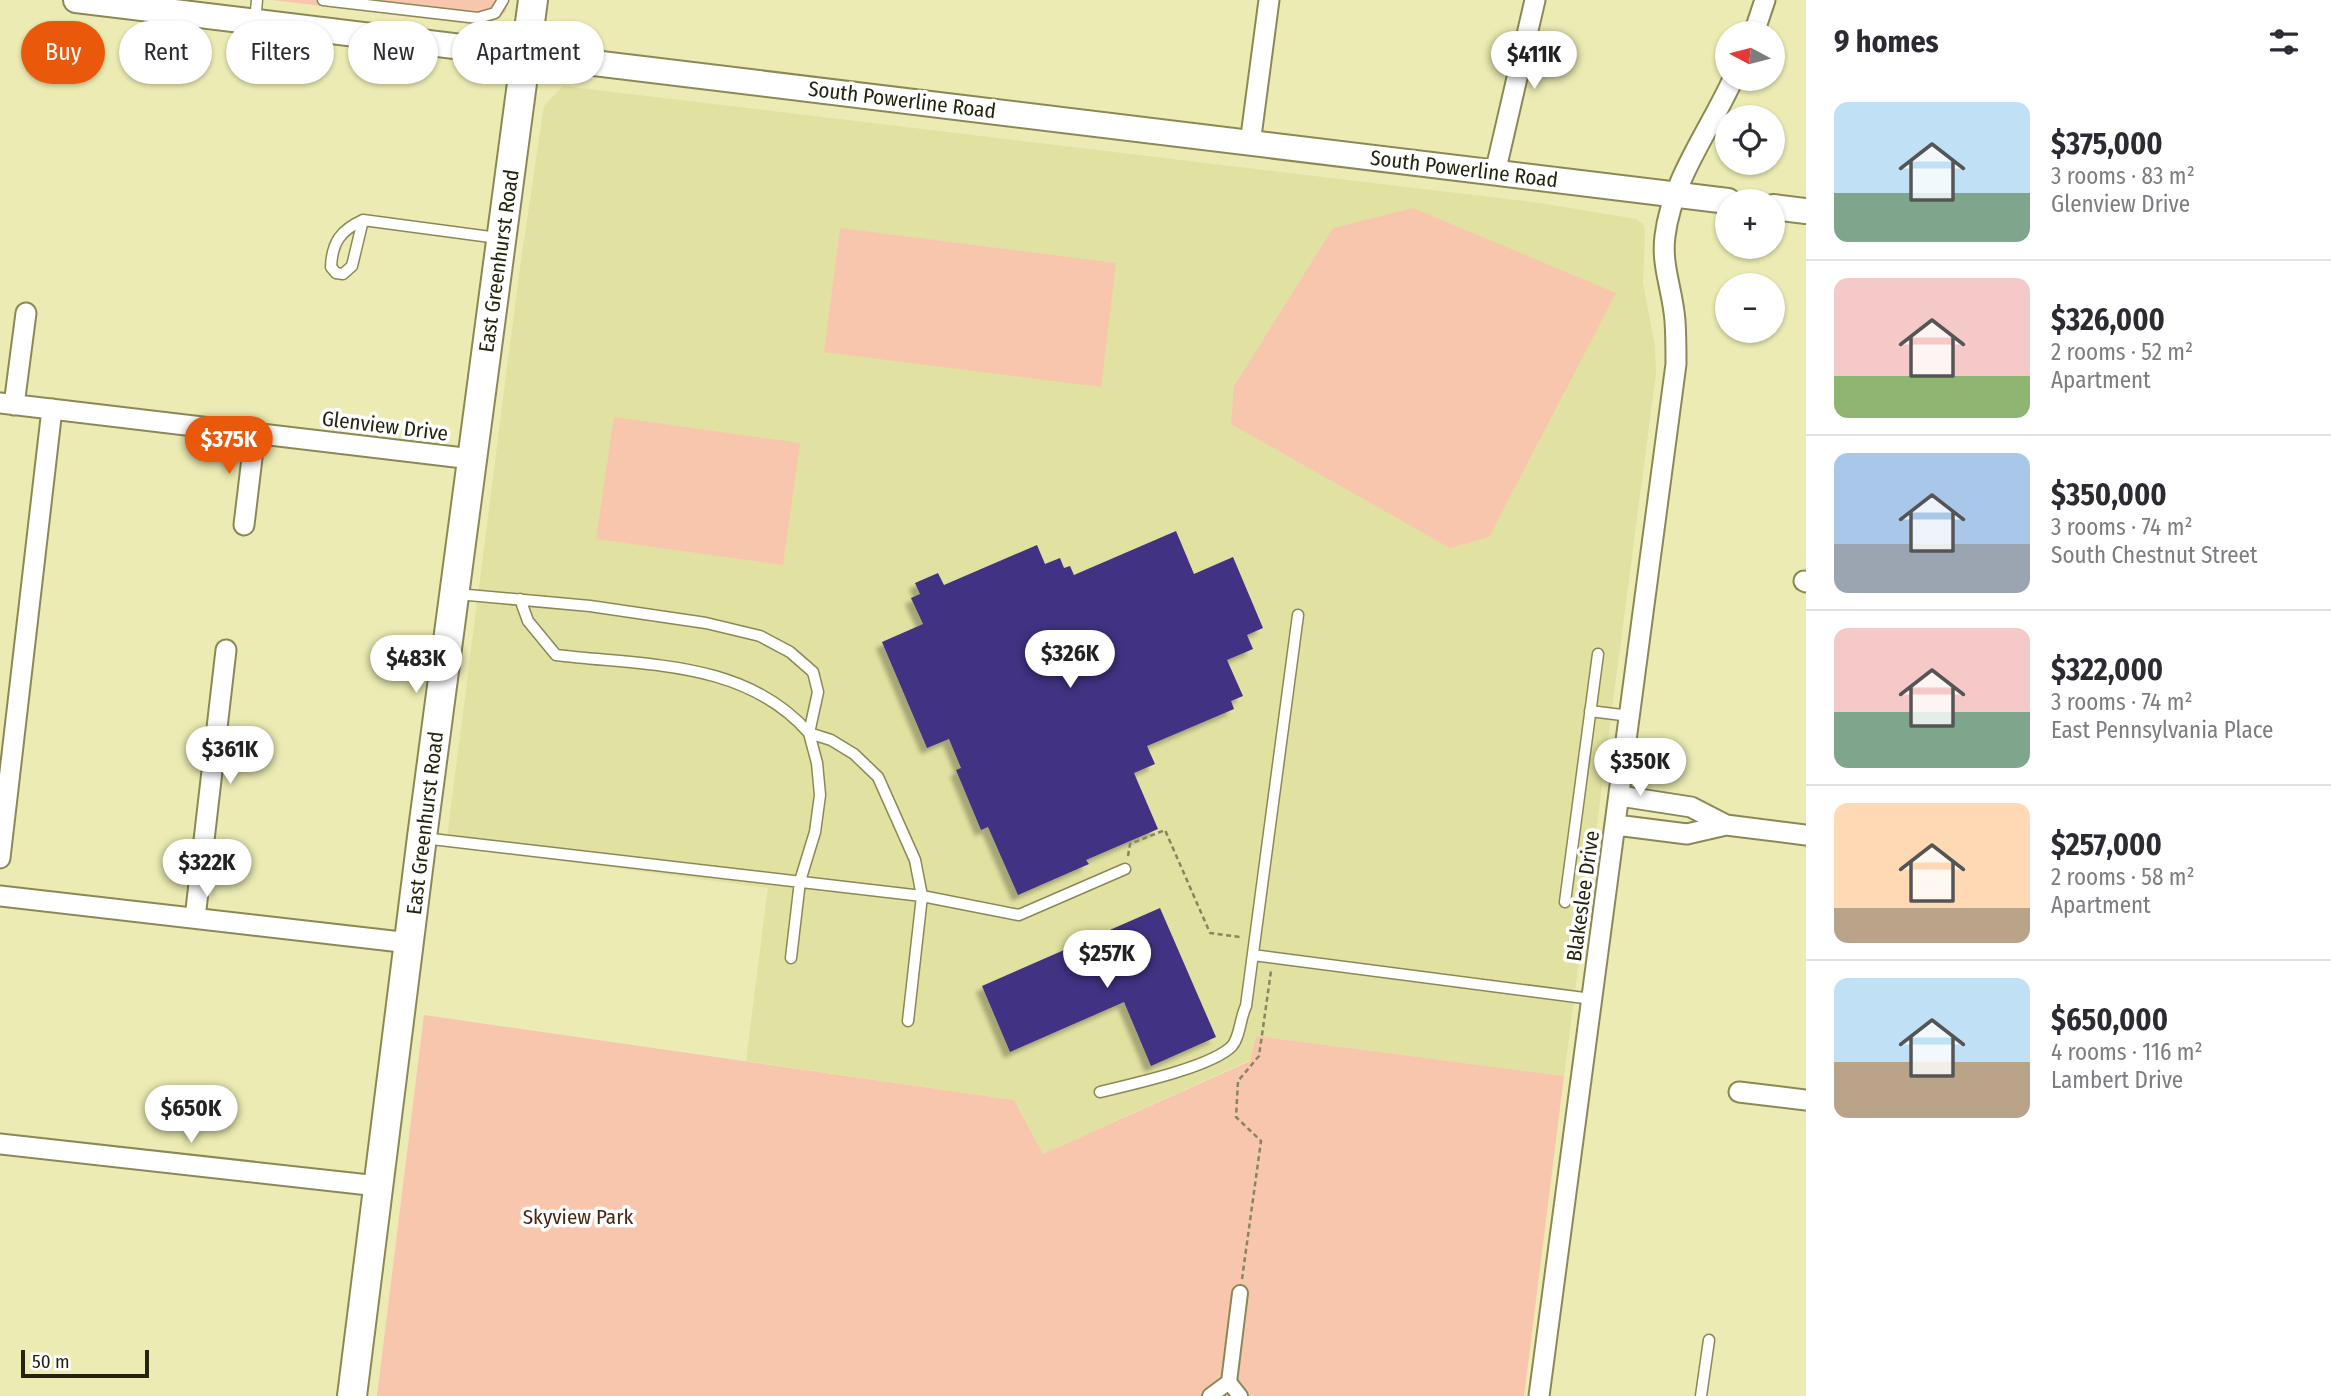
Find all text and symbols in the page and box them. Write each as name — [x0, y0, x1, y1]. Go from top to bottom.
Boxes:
chip: Buy — [21, 21, 105, 84]
chip: Rent — [119, 21, 212, 84]
chip: Filters — [226, 21, 334, 84]
chip: New — [348, 21, 438, 84]
chip: Apartment — [452, 21, 604, 84]
north arrow — [1715, 21, 1785, 91]
map controls — [1715, 21, 1785, 343]
icon: filters — [2265, 23, 2303, 61]
text: 9 homes — [1834, 24, 1939, 60]
pin: $411K — [1485, 32, 1583, 91]
text: $411K — [1507, 40, 1561, 68]
street label: South Powerline Road — [807, 76, 997, 124]
button: locate — [1715, 105, 1785, 175]
text: $375,000 — [2051, 126, 2163, 162]
icon: home — [1890, 130, 1974, 214]
street label: South Powerline Road — [1369, 145, 1559, 193]
text: 3 rooms · 83 m² — [2051, 162, 2195, 190]
street label: East Greenhurst Road — [473, 168, 525, 354]
button: + — [1715, 189, 1785, 259]
text: Glenview Drive — [2051, 190, 2190, 218]
button: − — [1715, 273, 1785, 343]
text: $326,000 — [2051, 302, 2165, 338]
icon: home — [1890, 306, 1974, 390]
text: 2 rooms · 52 m² — [2051, 338, 2193, 366]
text: Apartment — [2051, 366, 2151, 394]
street label: Glenview Drive — [320, 405, 450, 447]
pin: $375K — [180, 416, 278, 476]
text: $375K — [201, 425, 257, 453]
text: $350,000 — [2051, 477, 2167, 513]
icon: home — [1890, 481, 1974, 565]
text: 3 rooms · 74 m² — [2051, 513, 2193, 541]
text: South Chestnut Street — [2051, 541, 2258, 569]
pin: $326K — [1021, 630, 1119, 690]
pin: $483K — [367, 636, 465, 695]
text: $326K — [1041, 639, 1099, 667]
text: $483K — [386, 644, 446, 672]
text: $322,000 — [2051, 652, 2163, 688]
icon: home — [1890, 656, 1974, 740]
text: 3 rooms · 74 m² — [2051, 688, 2193, 716]
text: East Pennsylvania Place — [2051, 716, 2273, 744]
pin: $361K — [181, 726, 279, 786]
street label: East Greenhurst Road — [401, 730, 449, 916]
text: $361K — [202, 735, 258, 763]
pin: $350K — [1591, 738, 1689, 798]
text: $350K — [1610, 747, 1670, 775]
text: $257,000 — [2051, 827, 2162, 863]
street label: Blakeslee Drive — [1561, 829, 1605, 963]
icon: home — [1890, 831, 1974, 915]
pin: $322K — [158, 839, 256, 899]
text: $322K — [179, 848, 235, 876]
text: 2 rooms · 58 m² — [2051, 863, 2195, 891]
text: Apartment — [2051, 891, 2151, 919]
pin: $257K — [1058, 930, 1156, 990]
text: $257K — [1079, 939, 1135, 967]
text: $650,000 — [2051, 1002, 2168, 1038]
icon: home — [1890, 1006, 1974, 1090]
text: 4 rooms · 116 m² — [2051, 1038, 2203, 1066]
text: Lambert Drive — [2051, 1066, 2183, 1094]
pin: $650K — [142, 1086, 240, 1145]
text: $650K — [161, 1094, 221, 1122]
park label: Skyview Park — [523, 1204, 633, 1230]
scale bar — [21, 1347, 149, 1379]
text: 50 m — [32, 1350, 70, 1373]

